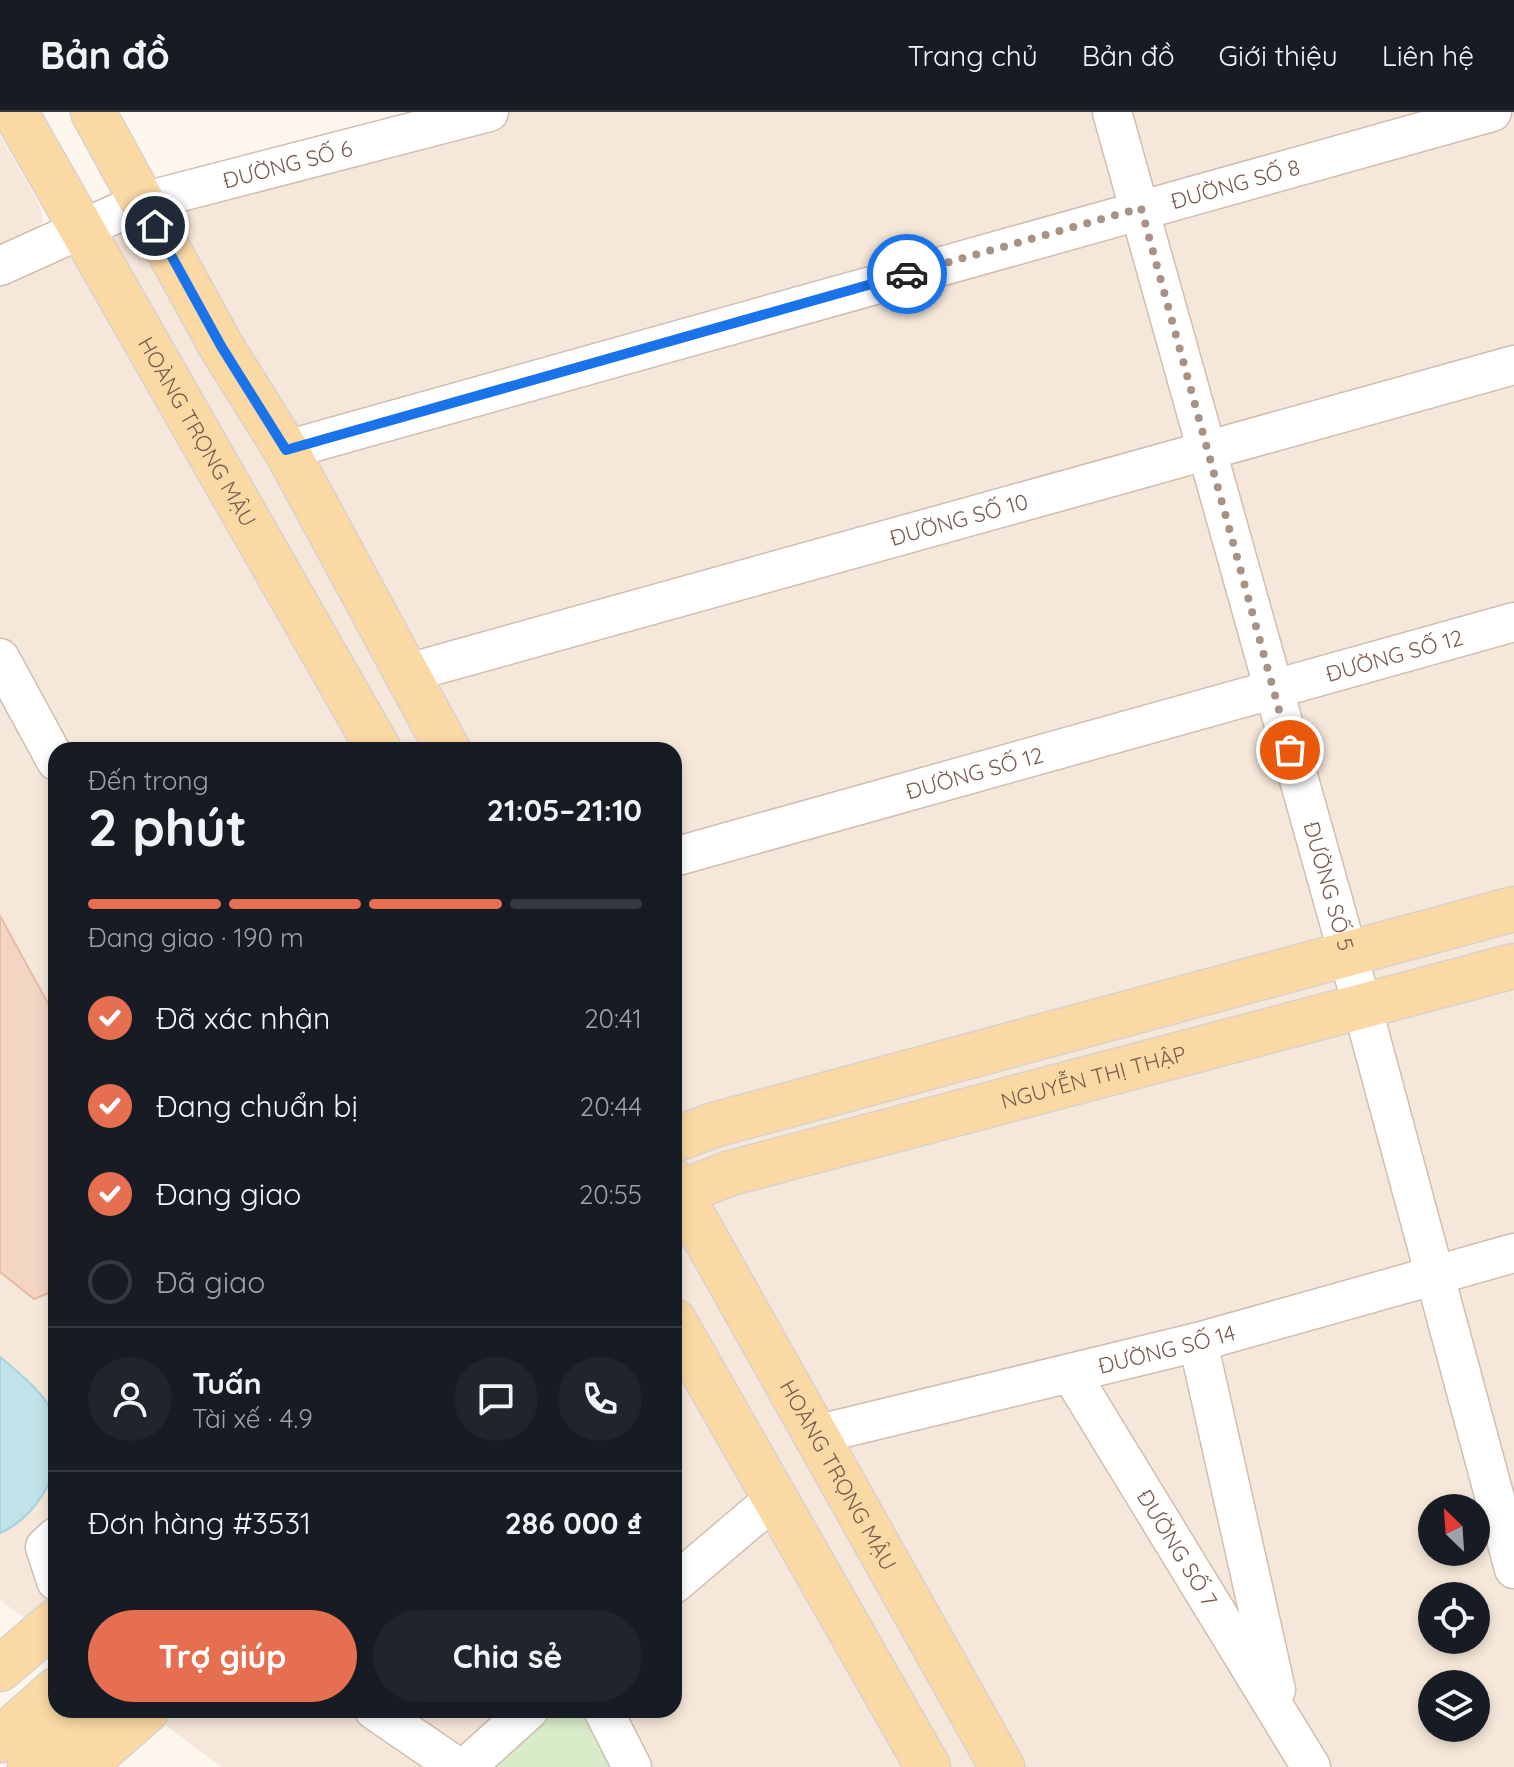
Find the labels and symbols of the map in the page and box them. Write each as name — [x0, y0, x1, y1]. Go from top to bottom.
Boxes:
street label: ĐƯỜNG SỐ 6 — [220, 134, 355, 195]
street label: ĐƯỜNG SỐ 8 — [1168, 153, 1303, 215]
pin — [121, 192, 189, 260]
courier — [867, 234, 947, 314]
street label: HOÀNG TRỌNG MẬU — [132, 332, 263, 532]
street label: ĐƯỜNG SỐ 10 — [887, 487, 1031, 552]
street label: ĐƯỜNG SỐ 12 — [1323, 623, 1466, 688]
pin — [1256, 716, 1324, 784]
street label: ĐƯỜNG SỐ 12 — [903, 740, 1046, 805]
street label: ĐƯỜNG SỐ 5 — [1298, 818, 1360, 954]
street label: NGUYỄN THỊ THẬP — [998, 1039, 1189, 1115]
street label: ĐƯỜNG SỐ 14 — [1095, 1318, 1238, 1380]
street label: HOÀNG TRỌNG MẬU — [774, 1375, 903, 1575]
street label: ĐƯỜNG SỐ 7 — [1131, 1484, 1224, 1612]
north arrow — [1418, 1494, 1490, 1566]

